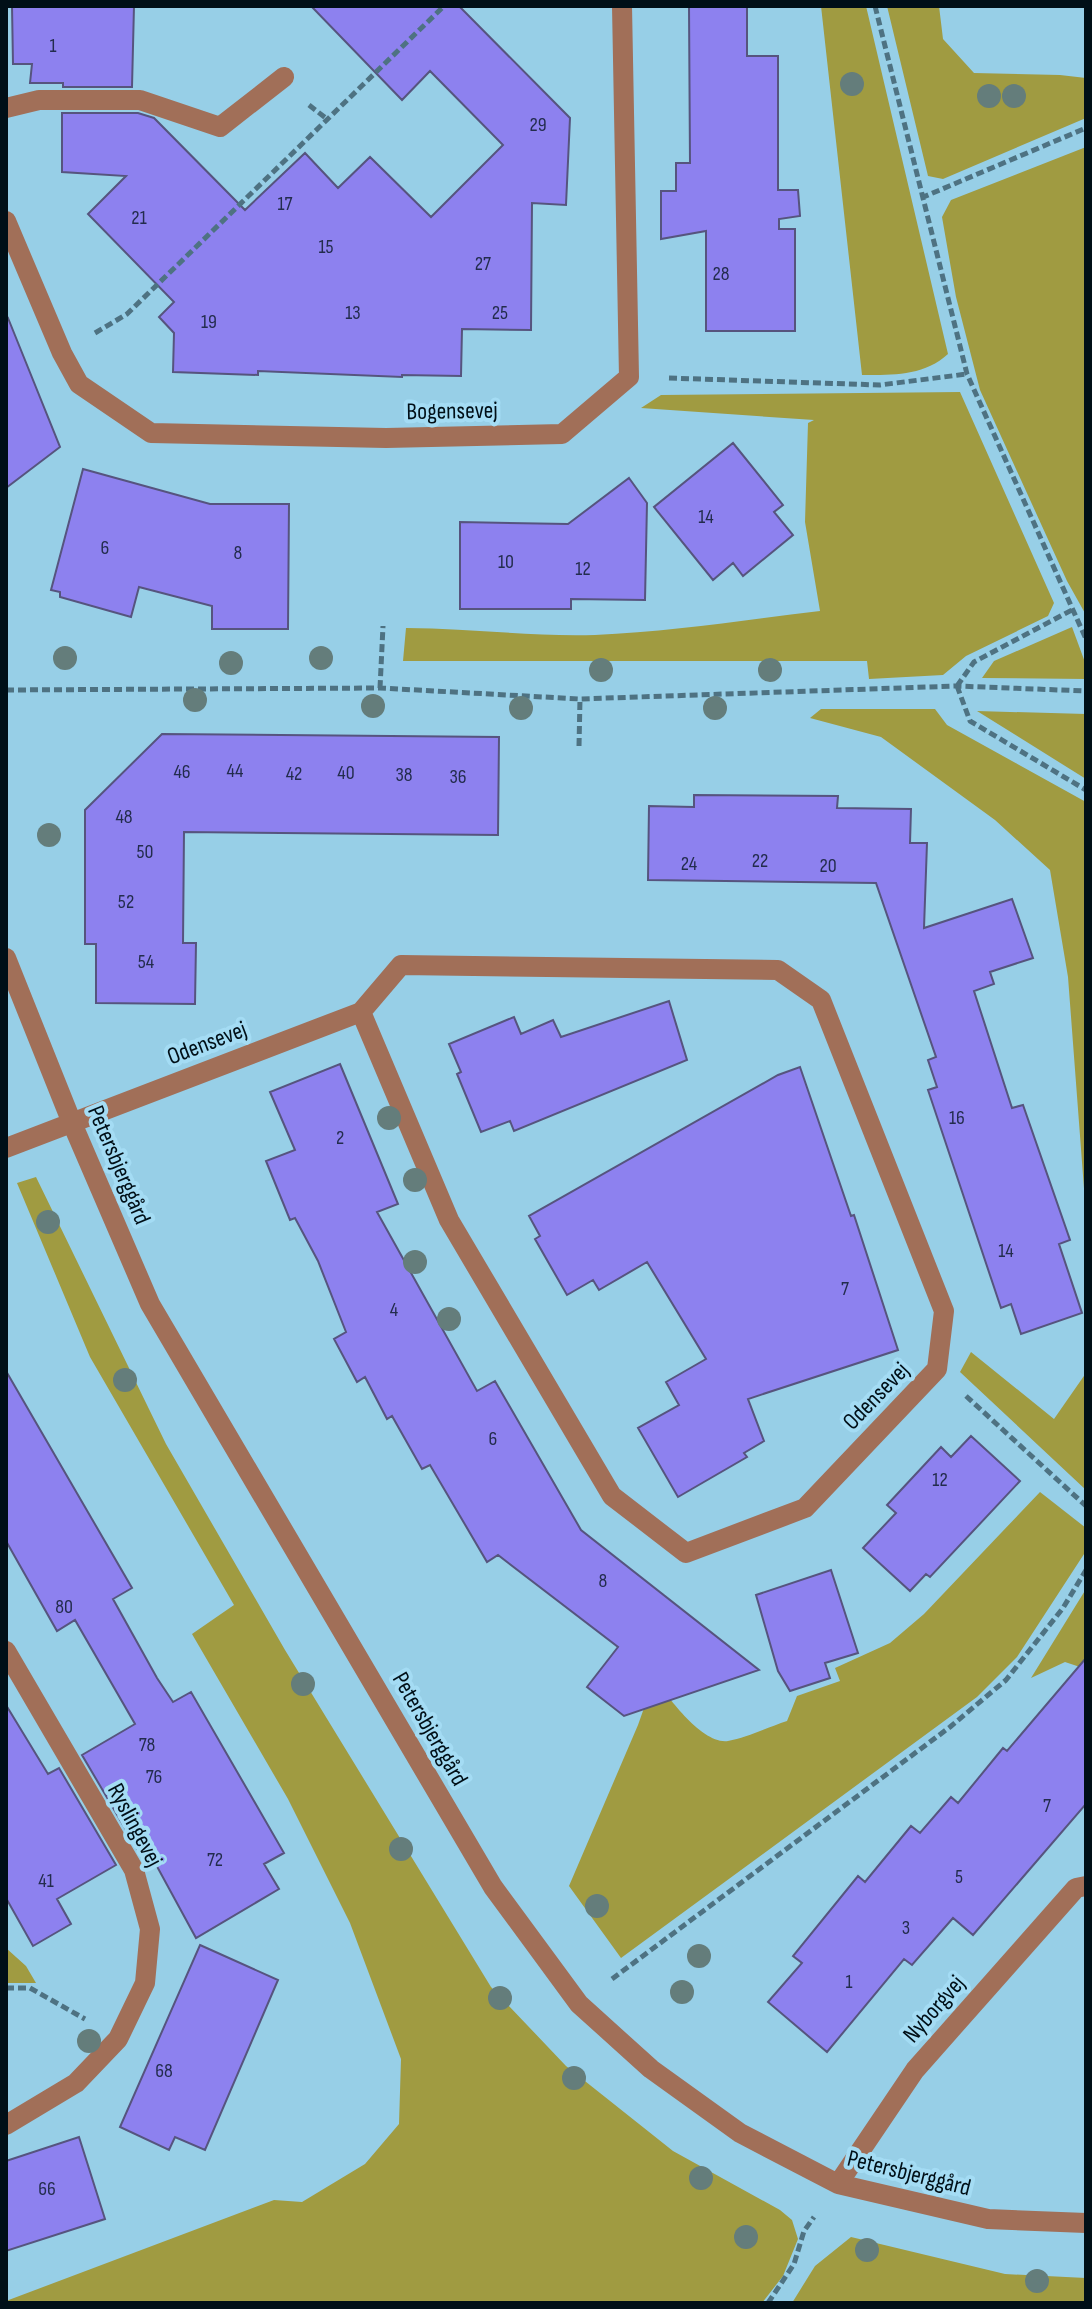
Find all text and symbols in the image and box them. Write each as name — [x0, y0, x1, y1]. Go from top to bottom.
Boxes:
house number: 1 — [50, 34, 57, 58]
house number: 29 — [529, 113, 547, 137]
house number: 17 — [278, 192, 292, 216]
house number: 21 — [131, 206, 147, 230]
house number: 15 — [318, 235, 334, 259]
house number: 27 — [475, 252, 491, 276]
house number: 28 — [713, 262, 730, 286]
house number: 13 — [345, 301, 361, 325]
house number: 25 — [492, 301, 508, 325]
house number: 19 — [201, 310, 217, 334]
street label: Bogensevej — [406, 396, 498, 426]
house number: 14 — [698, 505, 714, 529]
house number: 6 — [101, 536, 109, 560]
house number: 8 — [234, 541, 242, 565]
house number: 10 — [498, 550, 514, 574]
house number: 12 — [575, 557, 591, 581]
house number: 44 — [227, 759, 243, 783]
house number: 46 — [173, 760, 191, 784]
house number: 40 — [337, 761, 355, 785]
house number: 42 — [286, 762, 302, 786]
house number: 38 — [395, 763, 413, 787]
house number: 36 — [449, 765, 467, 789]
house number: 48 — [115, 805, 133, 829]
house number: 50 — [137, 840, 153, 864]
house number: 22 — [752, 849, 768, 873]
house number: 24 — [681, 852, 697, 876]
house number: 20 — [819, 854, 837, 878]
house number: 52 — [118, 890, 134, 914]
house number: 54 — [138, 950, 154, 974]
street label: Odensevej — [163, 1015, 251, 1071]
street label: Petersbjerggård — [81, 1101, 157, 1229]
house number: 16 — [949, 1106, 965, 1130]
house number: 2 — [336, 1126, 344, 1150]
house number: 14 — [998, 1239, 1014, 1263]
house number: 7 — [841, 1277, 849, 1301]
house number: 4 — [390, 1298, 398, 1322]
street label: Odensevej — [837, 1356, 915, 1436]
house number: 6 — [489, 1427, 497, 1451]
house number: 12 — [932, 1468, 948, 1492]
house number: 8 — [599, 1569, 607, 1593]
house number: 80 — [55, 1595, 73, 1619]
street label: Petersbjerggård — [386, 1667, 474, 1791]
house number: 78 — [139, 1733, 155, 1757]
house number: 76 — [146, 1765, 162, 1789]
street label: Ryslingevej — [101, 1778, 169, 1872]
house number: 7 — [1043, 1794, 1051, 1818]
house number: 72 — [207, 1848, 223, 1872]
house number: 5 — [955, 1865, 963, 1889]
house number: 41 — [38, 1869, 54, 1893]
house number: 3 — [902, 1916, 910, 1940]
street label: Nyborgvej — [897, 1969, 971, 2049]
house number: 1 — [846, 1970, 853, 1994]
house number: 68 — [155, 2059, 173, 2083]
street label: Petersbjerggård — [844, 2144, 974, 2202]
house number: 66 — [38, 2177, 56, 2201]

